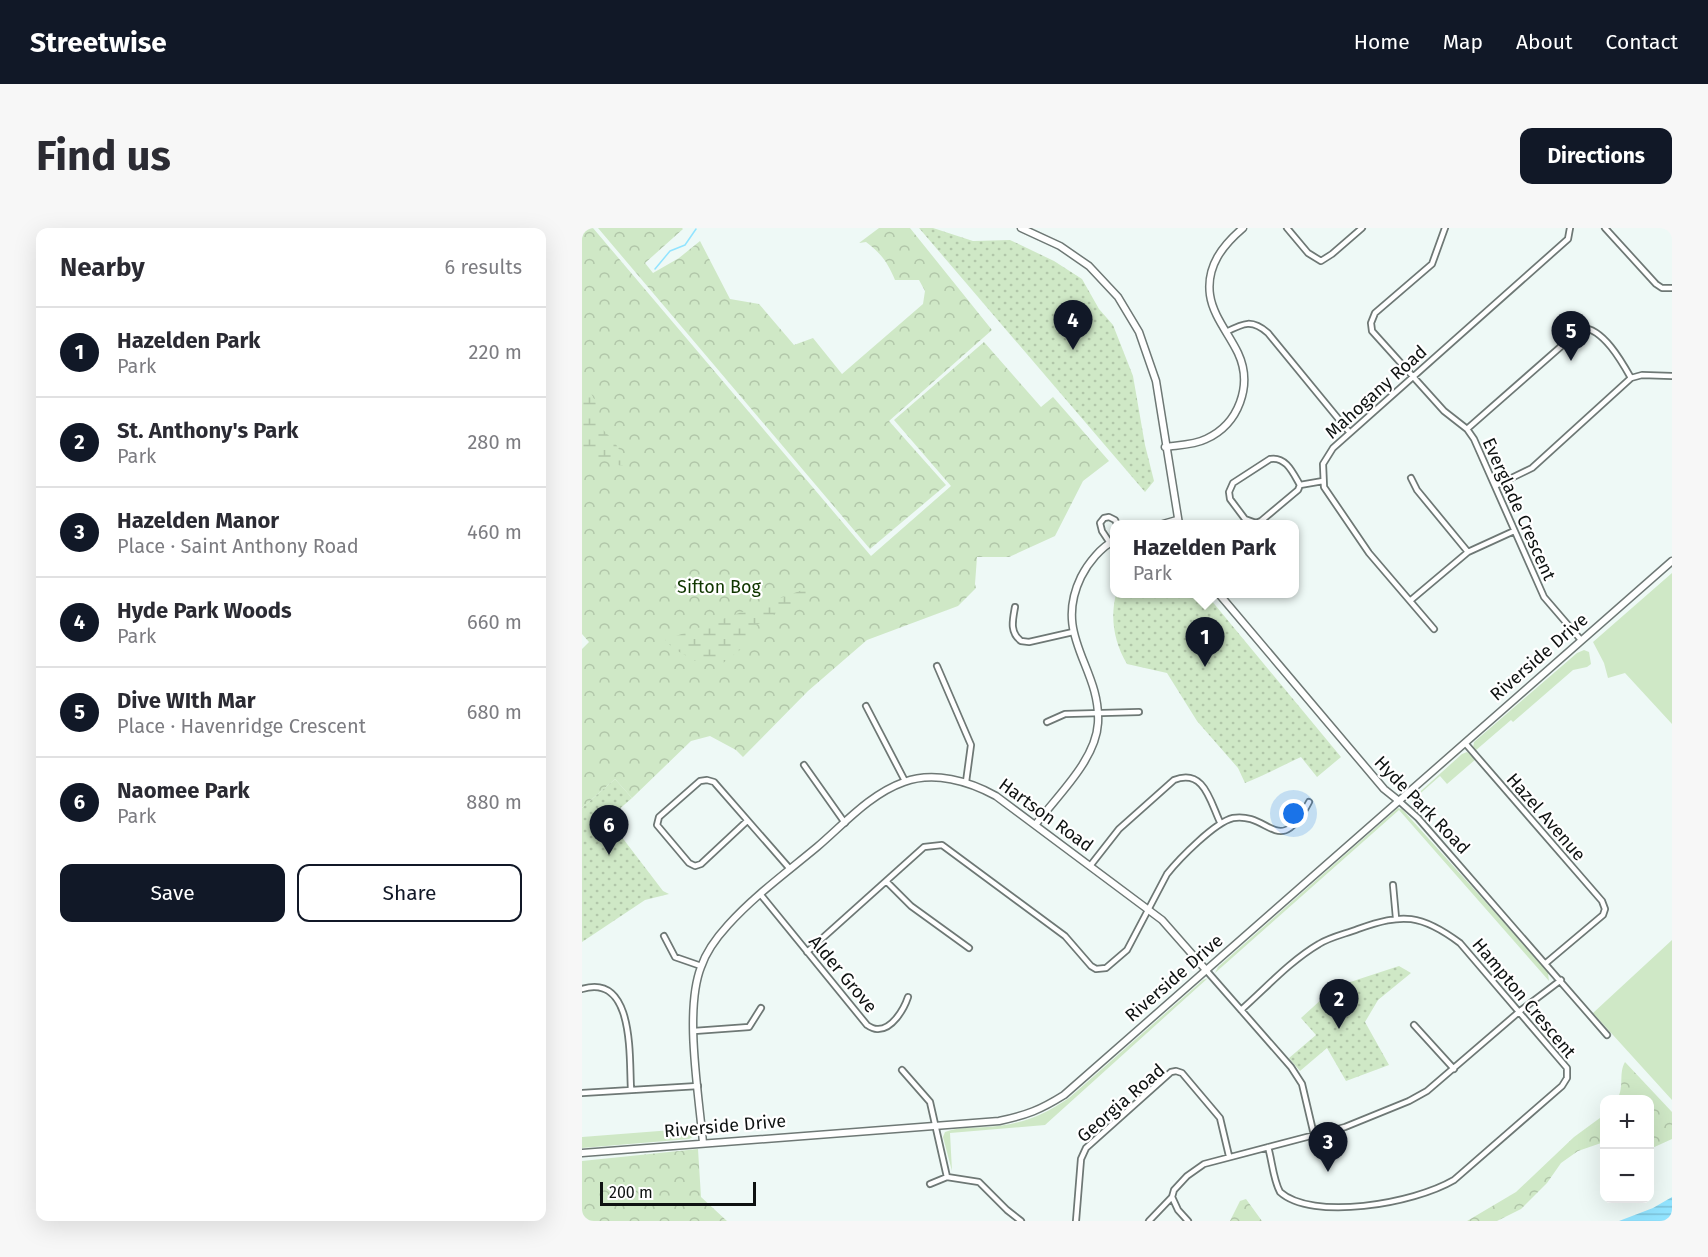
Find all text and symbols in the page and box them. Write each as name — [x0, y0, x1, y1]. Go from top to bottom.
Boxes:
text: Streetwise — [30, 26, 167, 59]
text: Home — [1354, 29, 1410, 55]
text: Map — [1443, 29, 1483, 55]
text: About — [1516, 29, 1573, 55]
text: Contact — [1606, 29, 1678, 55]
button: Directions — [1520, 128, 1672, 184]
text: Find us — [36, 131, 171, 181]
text: Nearby — [60, 252, 145, 283]
text: 6 results — [445, 255, 522, 279]
pin: 4 — [1054, 300, 1092, 350]
pin: 5 — [1552, 312, 1590, 361]
text: Hazelden Park — [117, 327, 261, 354]
text: 1 — [75, 340, 84, 364]
text: 220 m — [469, 340, 522, 364]
street label: Mahogany Road — [1321, 341, 1431, 443]
text: Park — [117, 354, 156, 378]
text: St. Anthony's Park — [117, 417, 298, 444]
text: 2 — [74, 430, 85, 454]
text: 280 m — [467, 430, 522, 454]
street label: Everglade Crescent — [1478, 434, 1561, 584]
text: Park — [117, 444, 156, 468]
text: Hazelden Manor — [117, 507, 279, 534]
text: 3 — [74, 520, 85, 544]
text: 460 m — [467, 520, 522, 544]
popup — [1110, 520, 1299, 598]
text: Place · Saint Anthony Road — [117, 534, 359, 558]
text: Hazelden Park — [1133, 534, 1276, 561]
text: Park — [1133, 561, 1172, 585]
park label: Sifton Bog — [677, 576, 762, 598]
text: Hyde Park Woods — [117, 597, 292, 624]
street label: Riverside Drive — [1486, 609, 1592, 705]
text: 4 — [74, 610, 85, 634]
text: 660 m — [467, 610, 522, 634]
pin: 1 — [1186, 618, 1224, 667]
text: Park — [117, 624, 156, 648]
text: Dive WIth Mar — [117, 687, 256, 714]
text: 5 — [74, 700, 85, 724]
text: 680 m — [467, 700, 522, 724]
text: Place · Havenridge Crescent — [117, 714, 366, 738]
street label: Hyde Park Road — [1370, 751, 1474, 859]
street label: Hazel Avenue — [1502, 769, 1590, 865]
street label: Hartson Road — [995, 773, 1097, 857]
text: Naomee Park — [117, 777, 250, 804]
text: 6 — [74, 790, 85, 814]
text: 880 m — [466, 790, 522, 814]
your location — [1279, 799, 1308, 828]
text: Park — [117, 804, 156, 828]
pin: 6 — [590, 806, 628, 855]
button: Save — [60, 864, 285, 922]
button: Share — [297, 864, 522, 922]
street label: Riverside Drive — [1121, 930, 1227, 1026]
street label: Alder Grove — [804, 931, 882, 1017]
street label: Hampton Crescent — [1467, 934, 1581, 1063]
pin: 2 — [1320, 980, 1359, 1029]
street label: Georgia Road — [1073, 1059, 1169, 1147]
map controls — [1600, 1095, 1654, 1203]
button: + — [1600, 1095, 1654, 1149]
street label: Riverside Drive — [663, 1110, 787, 1142]
pin: 3 — [1308, 1122, 1348, 1172]
button: − — [1600, 1149, 1654, 1203]
scale bar — [600, 1179, 756, 1206]
text: 200 m — [609, 1183, 653, 1202]

